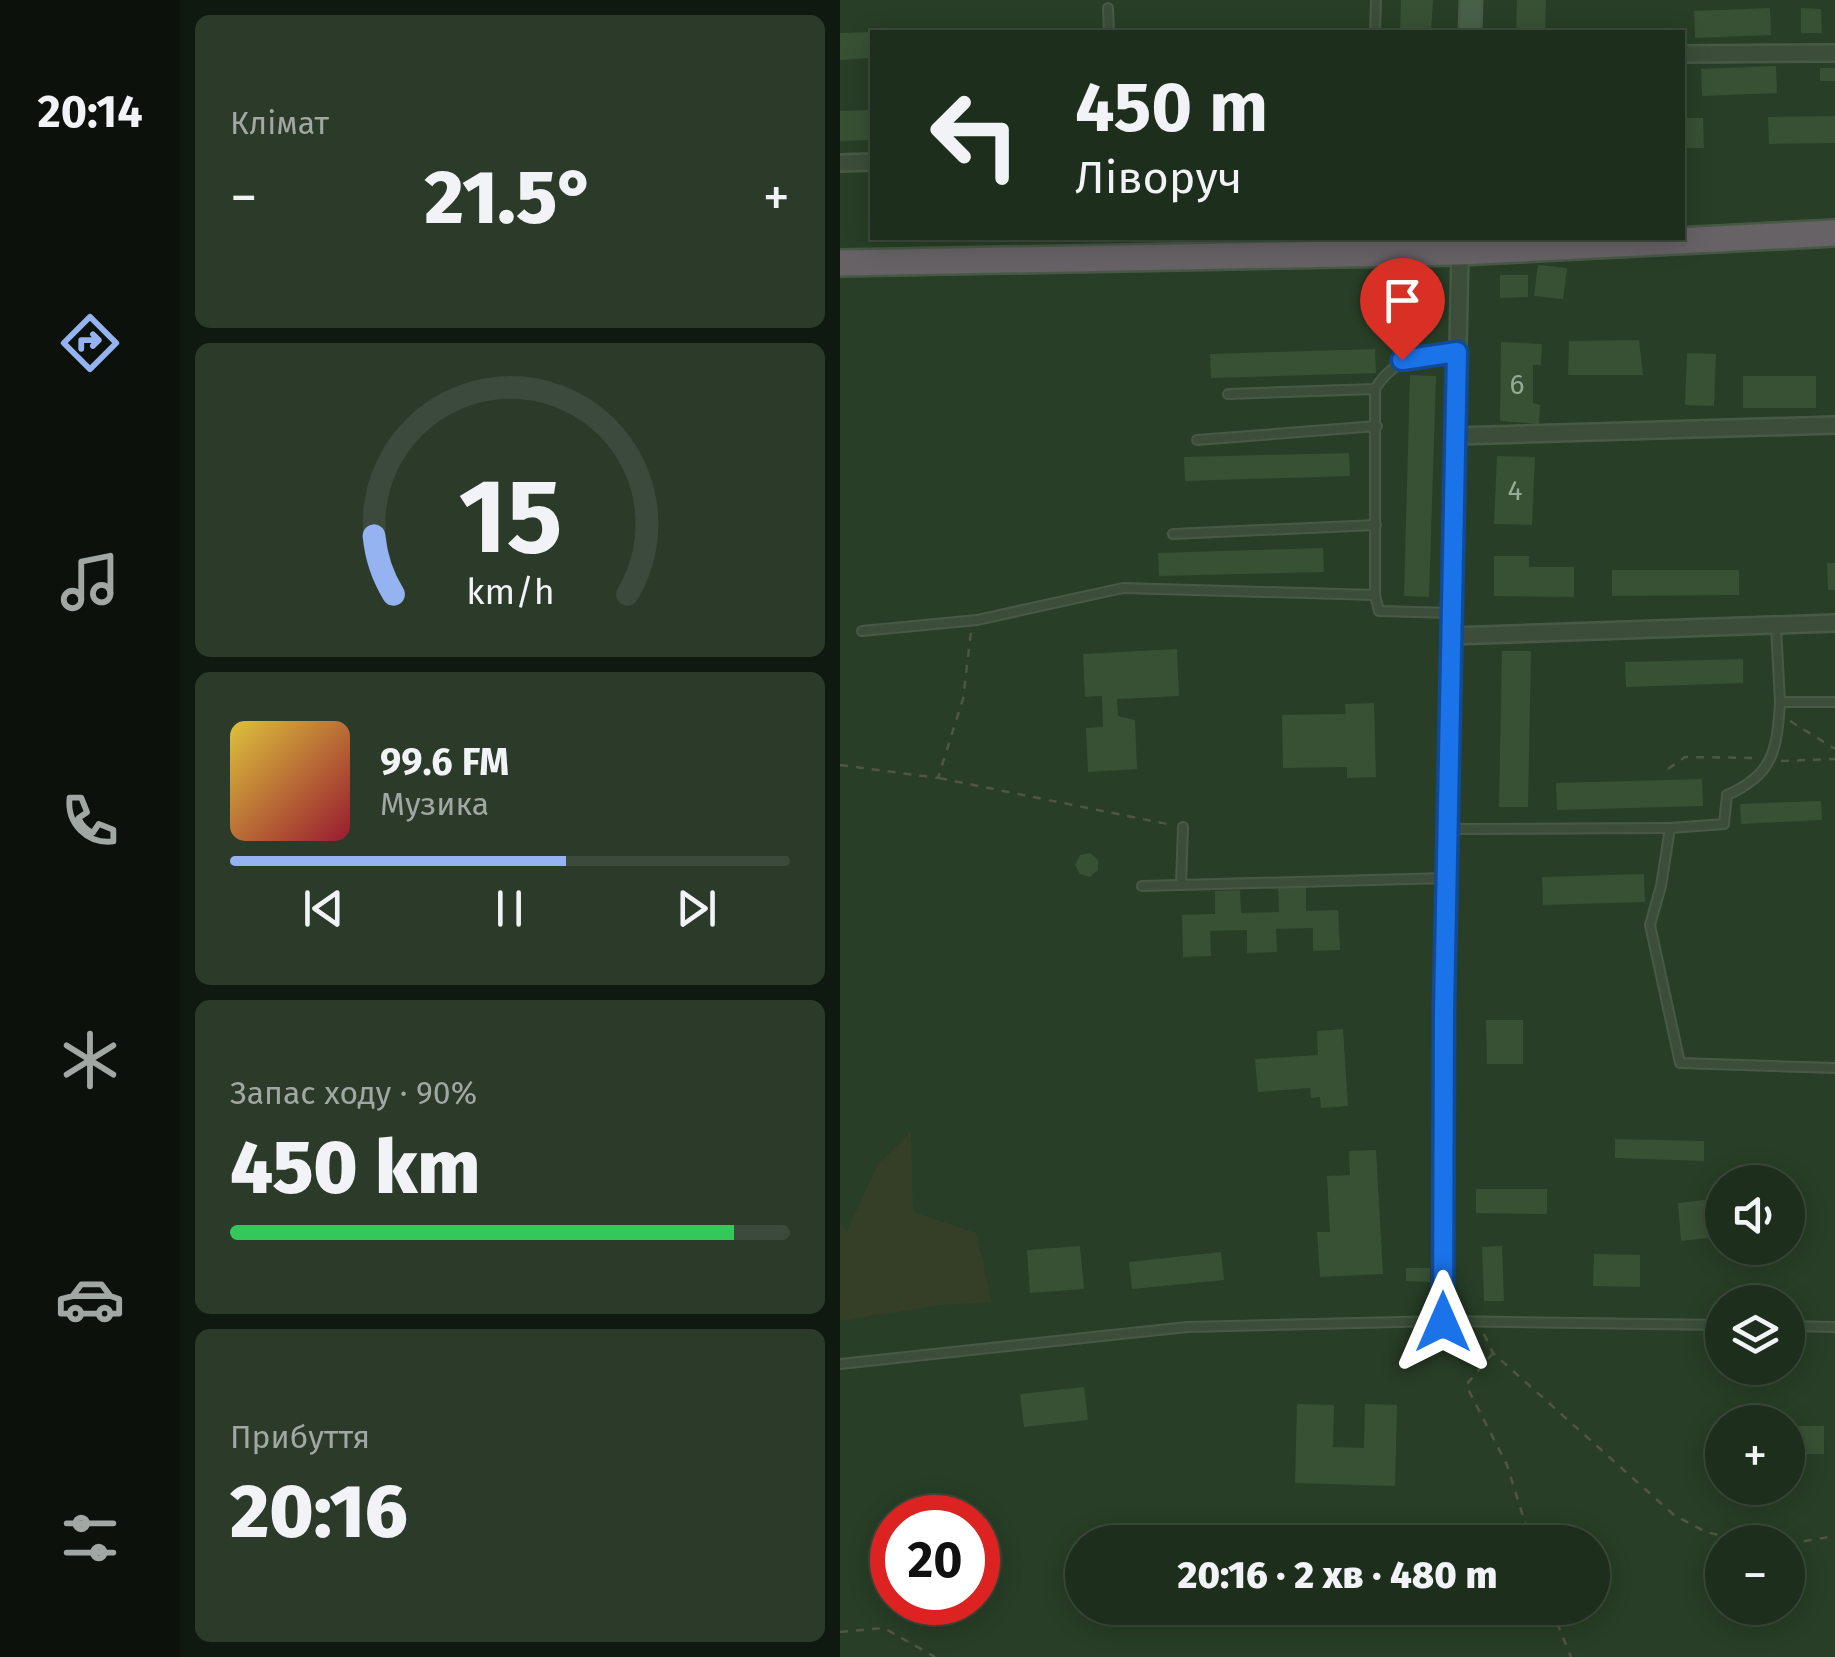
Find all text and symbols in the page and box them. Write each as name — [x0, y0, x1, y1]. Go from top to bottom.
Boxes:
text: 450 m — [1075, 66, 1268, 150]
icon: left — [910, 70, 1040, 200]
text: 20:14 — [37, 85, 143, 139]
text: Клімат — [230, 104, 329, 142]
text: Ліворуч — [1075, 151, 1242, 205]
text: 21.5° — [424, 153, 596, 243]
text: − — [230, 165, 258, 231]
text: + — [763, 165, 790, 231]
pin — [1360, 258, 1445, 361]
icon: arrive — [1375, 273, 1430, 328]
icon: directions — [55, 308, 125, 378]
house number: 6 — [1510, 368, 1524, 401]
text: 15 — [458, 455, 562, 580]
house number: 4 — [1508, 474, 1523, 507]
icon: music — [55, 547, 125, 617]
text: km/h — [466, 571, 554, 613]
text: 99.6 FM — [380, 739, 509, 785]
text: Музика — [380, 785, 489, 823]
icon: phone — [55, 786, 125, 856]
icon: previous — [296, 881, 351, 936]
icon: pause — [482, 881, 537, 936]
icon: next — [669, 881, 724, 936]
icon: climate — [55, 1025, 125, 1095]
text: Запас ходу · 90% — [230, 1074, 477, 1112]
text: 450 km — [230, 1123, 480, 1213]
map controls — [1705, 1165, 1805, 1625]
button: sound — [1705, 1165, 1805, 1265]
icon: car — [55, 1264, 125, 1334]
position arrow — [1391, 1270, 1495, 1374]
button: layers — [1705, 1285, 1805, 1385]
button: + — [1705, 1405, 1805, 1505]
text: Прибуття — [230, 1418, 370, 1456]
text: 20:16 — [230, 1467, 408, 1557]
speed limit sign: 20 — [870, 1495, 1000, 1625]
icon: filters — [55, 1503, 125, 1573]
button: − — [1705, 1525, 1805, 1625]
text: 20:16 · 2 хв · 480 m — [1178, 1552, 1497, 1598]

